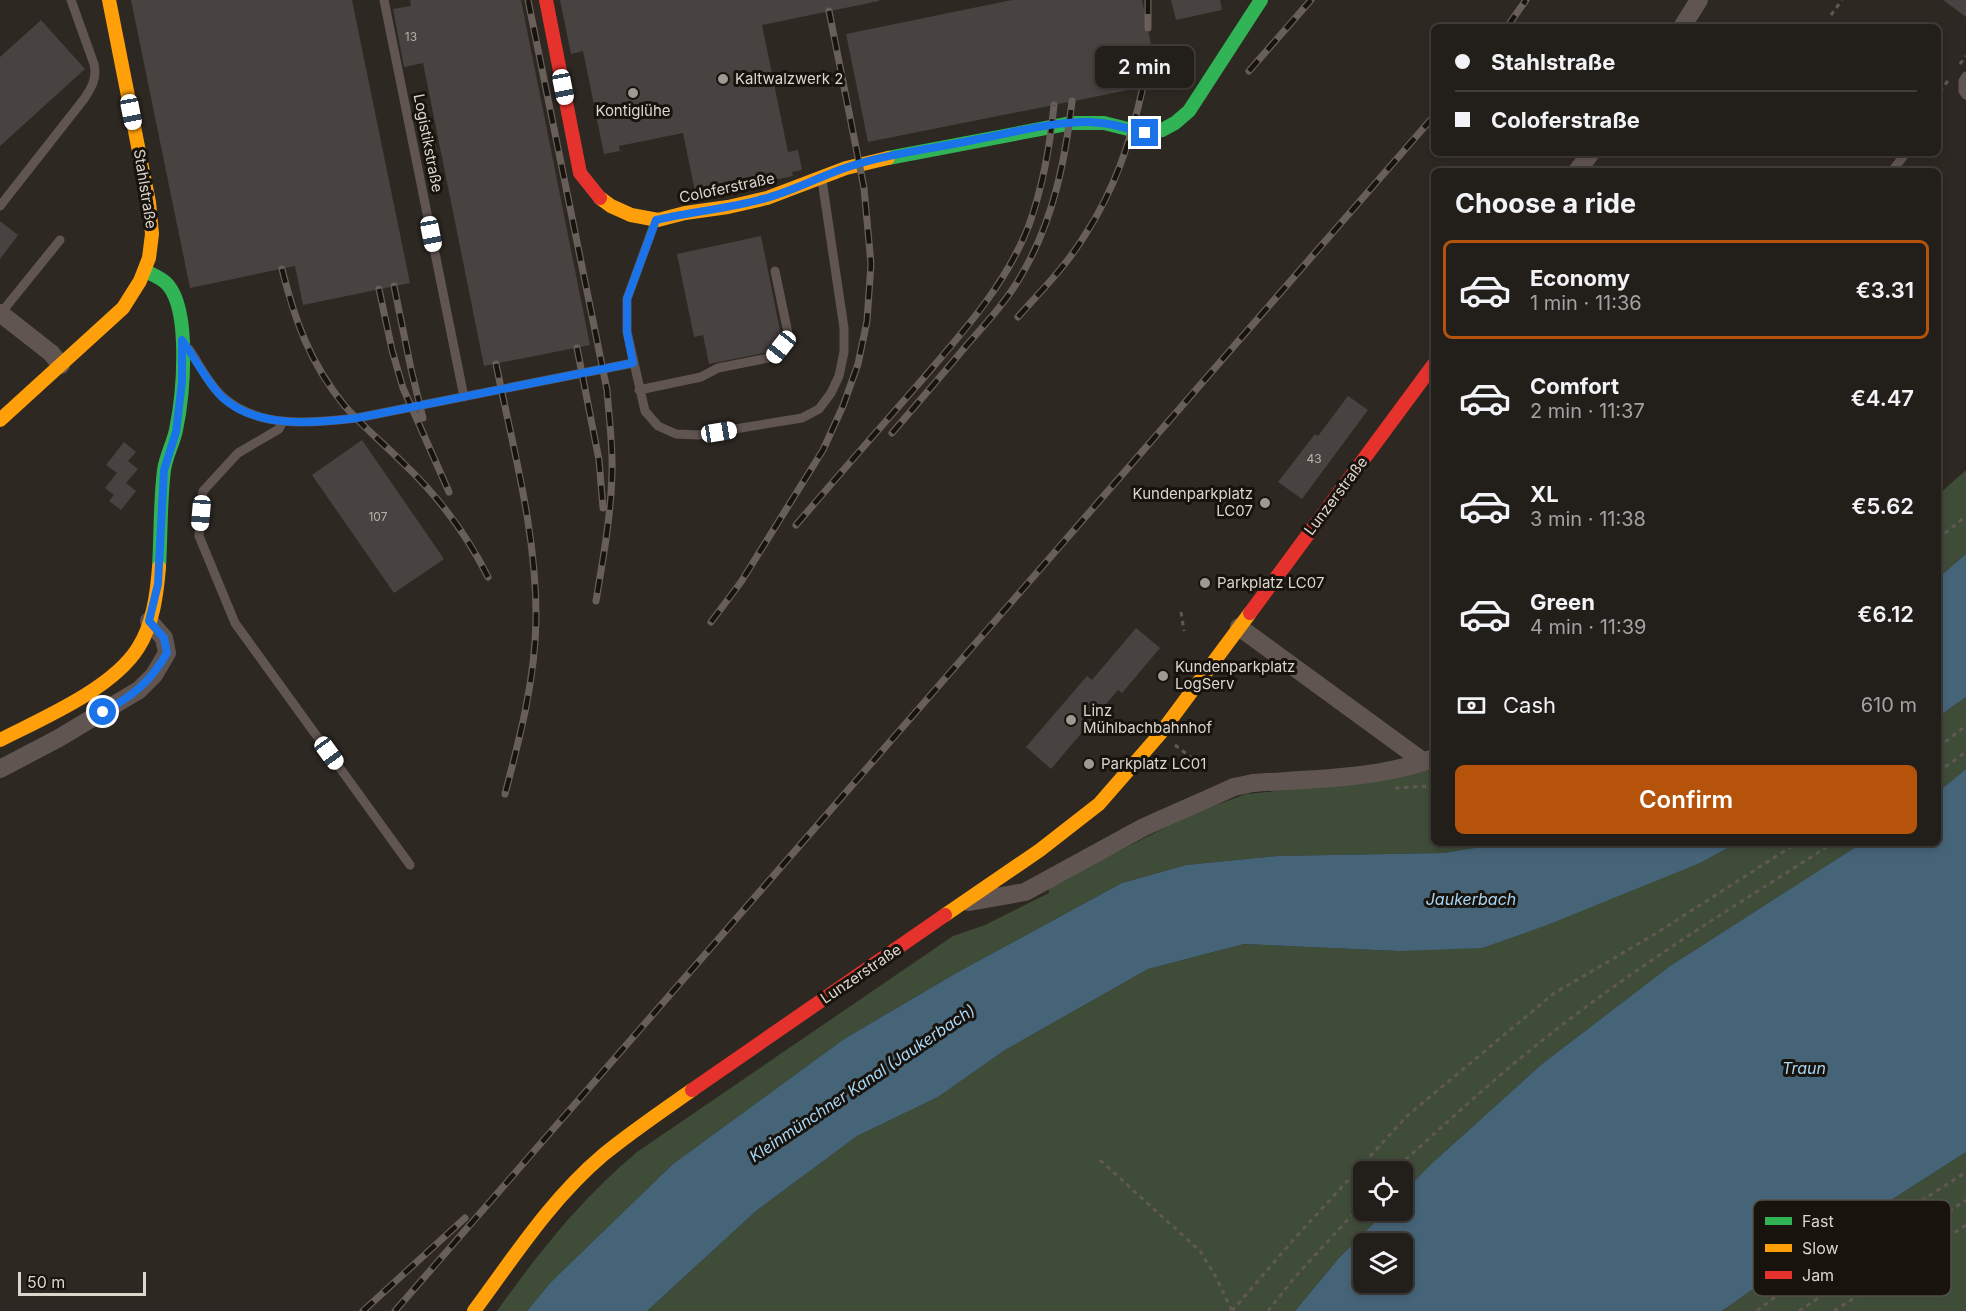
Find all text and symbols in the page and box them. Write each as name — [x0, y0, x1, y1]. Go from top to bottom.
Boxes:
house number: 13 — [405, 29, 417, 44]
callout: 2 min — [1096, 46, 1194, 88]
text: Stahlstraße — [1491, 49, 1615, 75]
text: 2 min — [1118, 55, 1171, 79]
car — [551, 68, 575, 106]
place label: Kaltwalzwerk 2 — [735, 69, 843, 88]
marker: Kaltwalzwerk 2 — [716, 72, 730, 86]
marker: Kontiglühe — [626, 86, 640, 100]
street label: Logistikstraße — [410, 92, 447, 194]
car — [119, 93, 143, 131]
place label: Kontiglühe — [595, 101, 671, 120]
text: Coloferstraße — [1491, 107, 1640, 133]
route end — [1131, 119, 1158, 146]
street label: Stahlstraße — [130, 148, 161, 230]
street label: Coloferstraße — [677, 168, 776, 207]
text: Choose a ride — [1455, 187, 1636, 220]
car — [419, 215, 443, 253]
icon: car — [1458, 263, 1512, 317]
text: Economy — [1530, 265, 1630, 291]
text: €3.31 — [1856, 277, 1914, 303]
text: 1 min · 11:36 — [1530, 291, 1642, 315]
car — [763, 327, 799, 367]
icon: car — [1458, 371, 1512, 425]
text: Comfort — [1530, 373, 1619, 399]
text: €4.47 — [1851, 385, 1914, 411]
text: 2 min · 11:37 — [1530, 399, 1645, 423]
car — [700, 420, 738, 444]
house number: 43 — [1306, 451, 1322, 466]
street label: Lunzerstraße — [1300, 453, 1371, 539]
icon: car — [1458, 479, 1512, 533]
text: XL — [1530, 481, 1559, 507]
place label: Kundenparkplatz LC07 — [1133, 484, 1253, 520]
text: €5.62 — [1852, 493, 1914, 519]
car — [190, 494, 212, 532]
marker: Kundenparkplatz LC07 — [1258, 496, 1272, 510]
text: 3 min · 11:38 — [1530, 507, 1646, 531]
house number: 107 — [368, 509, 388, 524]
place label: Parkplatz LC07 — [1217, 573, 1324, 592]
marker: Parkplatz LC07 — [1198, 576, 1212, 590]
icon: car — [1458, 587, 1512, 641]
text: Green — [1530, 589, 1595, 615]
text: €6.12 — [1858, 601, 1914, 627]
text: 4 min · 11:39 — [1530, 615, 1647, 639]
place label: Kundenparkplatz LogServ — [1175, 657, 1295, 693]
marker: Kundenparkplatz LogServ — [1156, 669, 1170, 683]
icon: cash — [1455, 689, 1488, 722]
text: Cash — [1503, 692, 1556, 718]
text: 610 m — [1861, 693, 1917, 717]
route start — [89, 698, 116, 725]
place label: Linz Mühlbachbahnhof — [1083, 701, 1212, 737]
marker: Linz Mühlbachbahnhof — [1064, 713, 1078, 727]
car — [311, 733, 347, 773]
place label: Parkplatz LC01 — [1101, 754, 1206, 773]
marker: Parkplatz LC01 — [1082, 757, 1096, 771]
button: Confirm — [1455, 765, 1917, 834]
water label: Jaukerbach — [1426, 889, 1516, 909]
street label: Lunzerstraße — [817, 940, 905, 1008]
water label: Kleinmünchner Kanal (Jaukerbach) — [745, 1000, 979, 1166]
water label: Traun — [1782, 1058, 1826, 1078]
map controls — [1353, 1161, 1413, 1293]
button: locate — [1353, 1161, 1413, 1221]
legend — [1753, 1200, 1951, 1296]
text: Fast — [1802, 1211, 1834, 1231]
button: layers — [1353, 1233, 1413, 1293]
text: Slow — [1802, 1238, 1839, 1258]
text: Jam — [1802, 1265, 1834, 1285]
scale bar — [18, 1269, 146, 1296]
text: 50 m — [27, 1272, 65, 1292]

